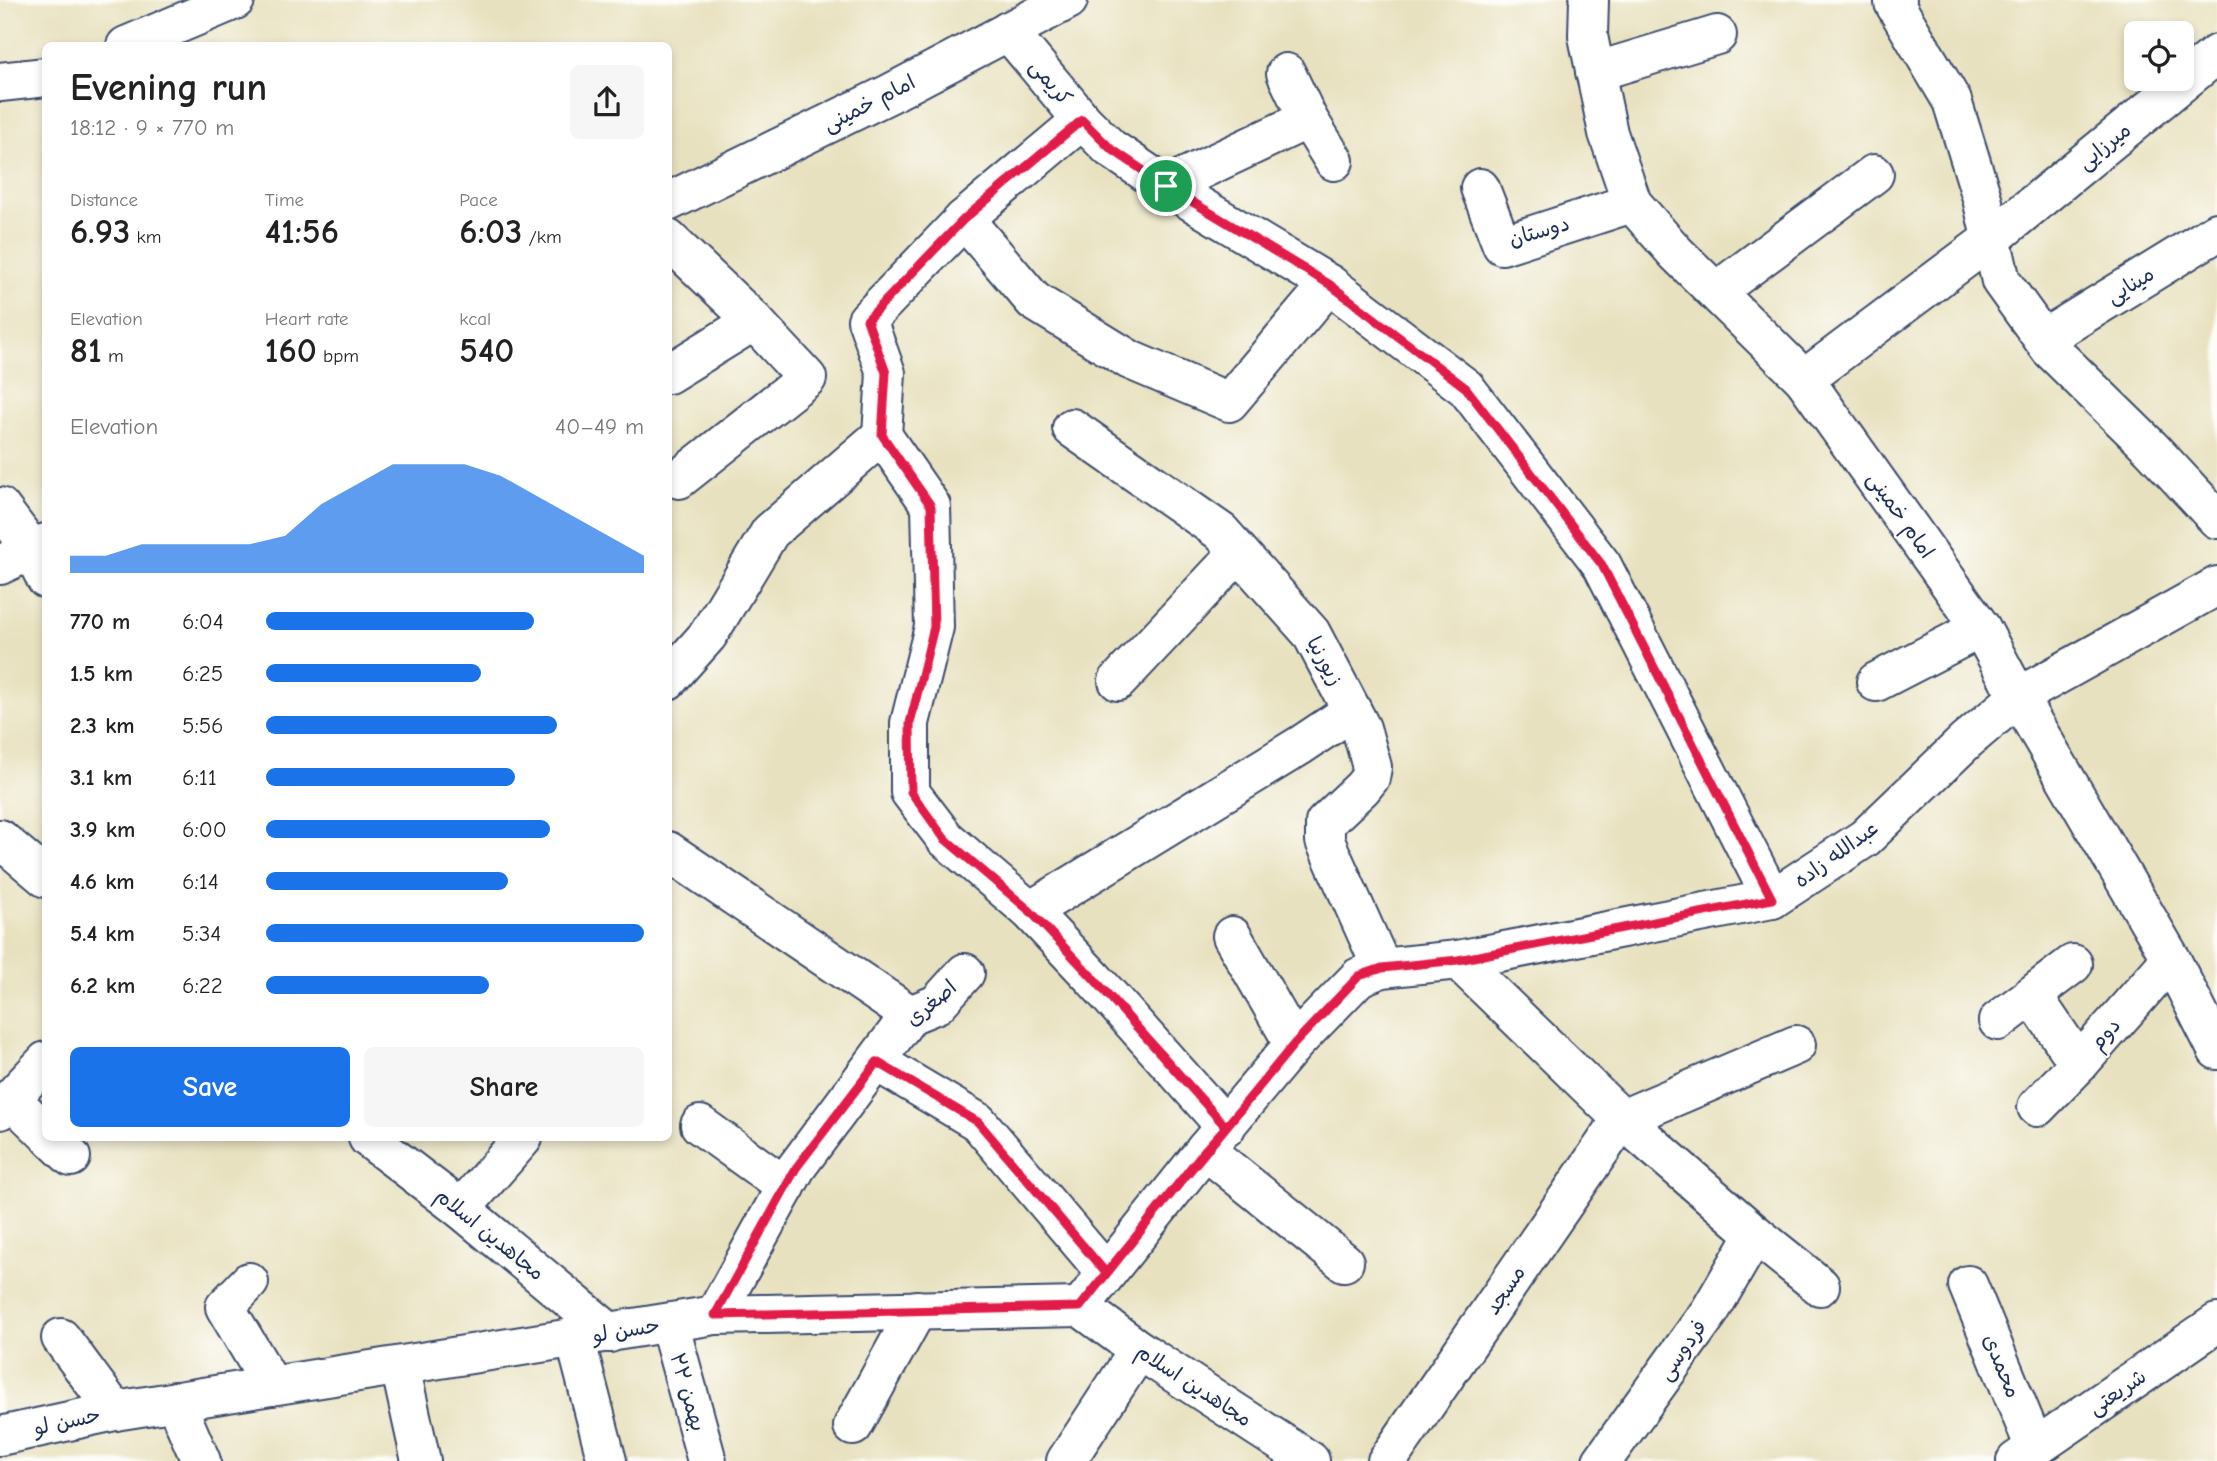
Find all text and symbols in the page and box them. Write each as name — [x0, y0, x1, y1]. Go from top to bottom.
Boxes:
map controls — [2124, 21, 2194, 91]
button: locate — [2124, 21, 2194, 91]
street label: کریمی — [1023, 54, 1077, 111]
button: share — [570, 65, 644, 139]
text: Evening run — [70, 66, 267, 110]
street label: امام خمینی — [819, 70, 921, 140]
text: 18:12 · 9 × 770 m — [70, 114, 234, 141]
street label: میرزایی — [2073, 117, 2137, 176]
pin — [1136, 156, 1196, 216]
icon: arrive — [1147, 167, 1185, 205]
text: Distance — [70, 189, 138, 211]
text: Time — [265, 189, 304, 211]
text: Pace — [459, 189, 498, 211]
text: 6.93 — [70, 211, 130, 252]
text: 41:56 — [265, 211, 339, 252]
text: 6:03 — [459, 211, 522, 252]
street label: دوستان — [1506, 211, 1572, 251]
text: km — [130, 226, 161, 248]
text: /km — [522, 226, 562, 248]
street label: مینایی — [2102, 261, 2159, 310]
text: Elevation — [70, 308, 143, 330]
text: Heart rate — [265, 308, 348, 330]
text: kcal — [459, 308, 491, 330]
text: 81 — [70, 330, 102, 371]
text: 160 — [265, 330, 317, 371]
text: 540 — [459, 330, 514, 371]
text: m — [102, 345, 124, 367]
text: bpm — [317, 345, 359, 367]
text: Elevation — [70, 413, 158, 440]
text: 40–49 m — [555, 413, 644, 440]
street label: امام خمینی — [1859, 467, 1940, 565]
text: 770 m — [70, 608, 130, 635]
text: 6:04 — [182, 608, 224, 635]
street label: زیورنیا — [1301, 632, 1348, 690]
text: 1.5 km — [70, 660, 133, 687]
text: 6:25 — [182, 660, 223, 687]
text: 2.3 km — [70, 712, 135, 739]
text: 5:56 — [182, 712, 224, 739]
text: 3.1 km — [70, 764, 132, 791]
text: 6:11 — [182, 764, 217, 791]
street label: عبدالله زاده — [1789, 815, 1883, 893]
text: 3.9 km — [70, 816, 135, 843]
text: 6:00 — [182, 816, 227, 843]
text: 4.6 km — [70, 868, 135, 895]
text: 6:14 — [182, 868, 219, 895]
text: 5.4 km — [70, 920, 135, 947]
text: 5:34 — [182, 920, 221, 947]
text: 6.2 km — [70, 972, 135, 999]
text: 6:22 — [182, 972, 223, 999]
street label: اصغری — [901, 975, 961, 1031]
street label: دوم — [2085, 1013, 2128, 1057]
button: Save — [70, 1047, 350, 1127]
button: Share — [364, 1047, 644, 1127]
street label: مجاهدین اسلام — [428, 1183, 549, 1288]
street label: مسجد — [1480, 1261, 1530, 1319]
street label: حسن لو — [590, 1313, 662, 1349]
street label: فردوسی — [1653, 1315, 1713, 1386]
street label: محمدی — [1978, 1331, 2026, 1401]
street label: مجاهدین اسلام — [1130, 1339, 1256, 1435]
street label: ۲۲ بهمن — [664, 1350, 711, 1434]
street label: شریعتی — [2084, 1364, 2152, 1422]
street label: حسن لو — [30, 1402, 103, 1442]

